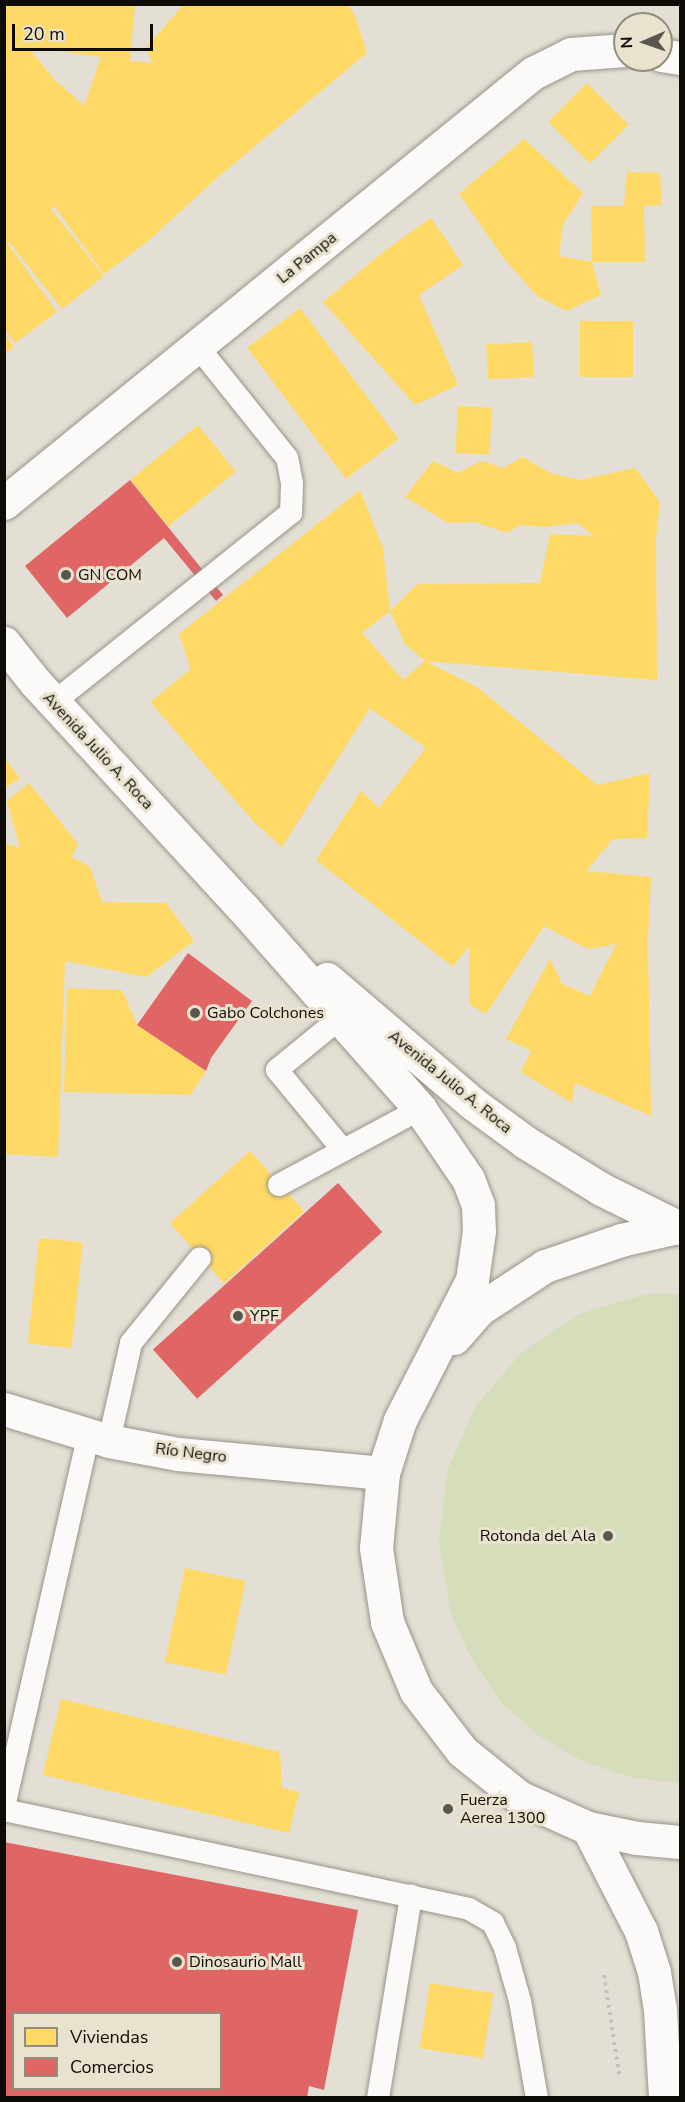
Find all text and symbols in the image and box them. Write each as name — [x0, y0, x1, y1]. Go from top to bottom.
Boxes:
scale bar — [15, 12, 156, 50]
north arrow — [613, 12, 673, 72]
text: 20 m — [23, 22, 65, 46]
text: N — [616, 36, 638, 49]
street label: La Pampa — [273, 228, 341, 288]
place label: GN COM — [78, 565, 142, 585]
marker: GN COM — [59, 568, 73, 582]
street label: Avenida Julio A. Roca — [39, 688, 157, 814]
place label: Gabo Colchones — [207, 1003, 324, 1023]
marker: Gabo Colchones — [188, 1006, 202, 1020]
street label: Avenida Julio A. Roca — [384, 1026, 516, 1138]
place label: YPF — [250, 1306, 279, 1326]
marker: YPF — [231, 1309, 245, 1323]
street label: Río Negro — [154, 1439, 228, 1467]
place label: Rotonda del Ala — [480, 1526, 596, 1546]
marker: Rotonda del Ala — [601, 1529, 615, 1543]
place label: Fuerza Aerea 1300 — [460, 1790, 545, 1828]
marker: Fuerza Aerea 1300 — [441, 1802, 455, 1816]
place label: Dinosaurio Mall — [189, 1952, 302, 1972]
marker: Dinosaurio Mall — [170, 1955, 184, 1969]
legend — [12, 2012, 222, 2090]
text: Viviendas — [70, 2025, 149, 2049]
text: Comercios — [70, 2055, 154, 2079]

